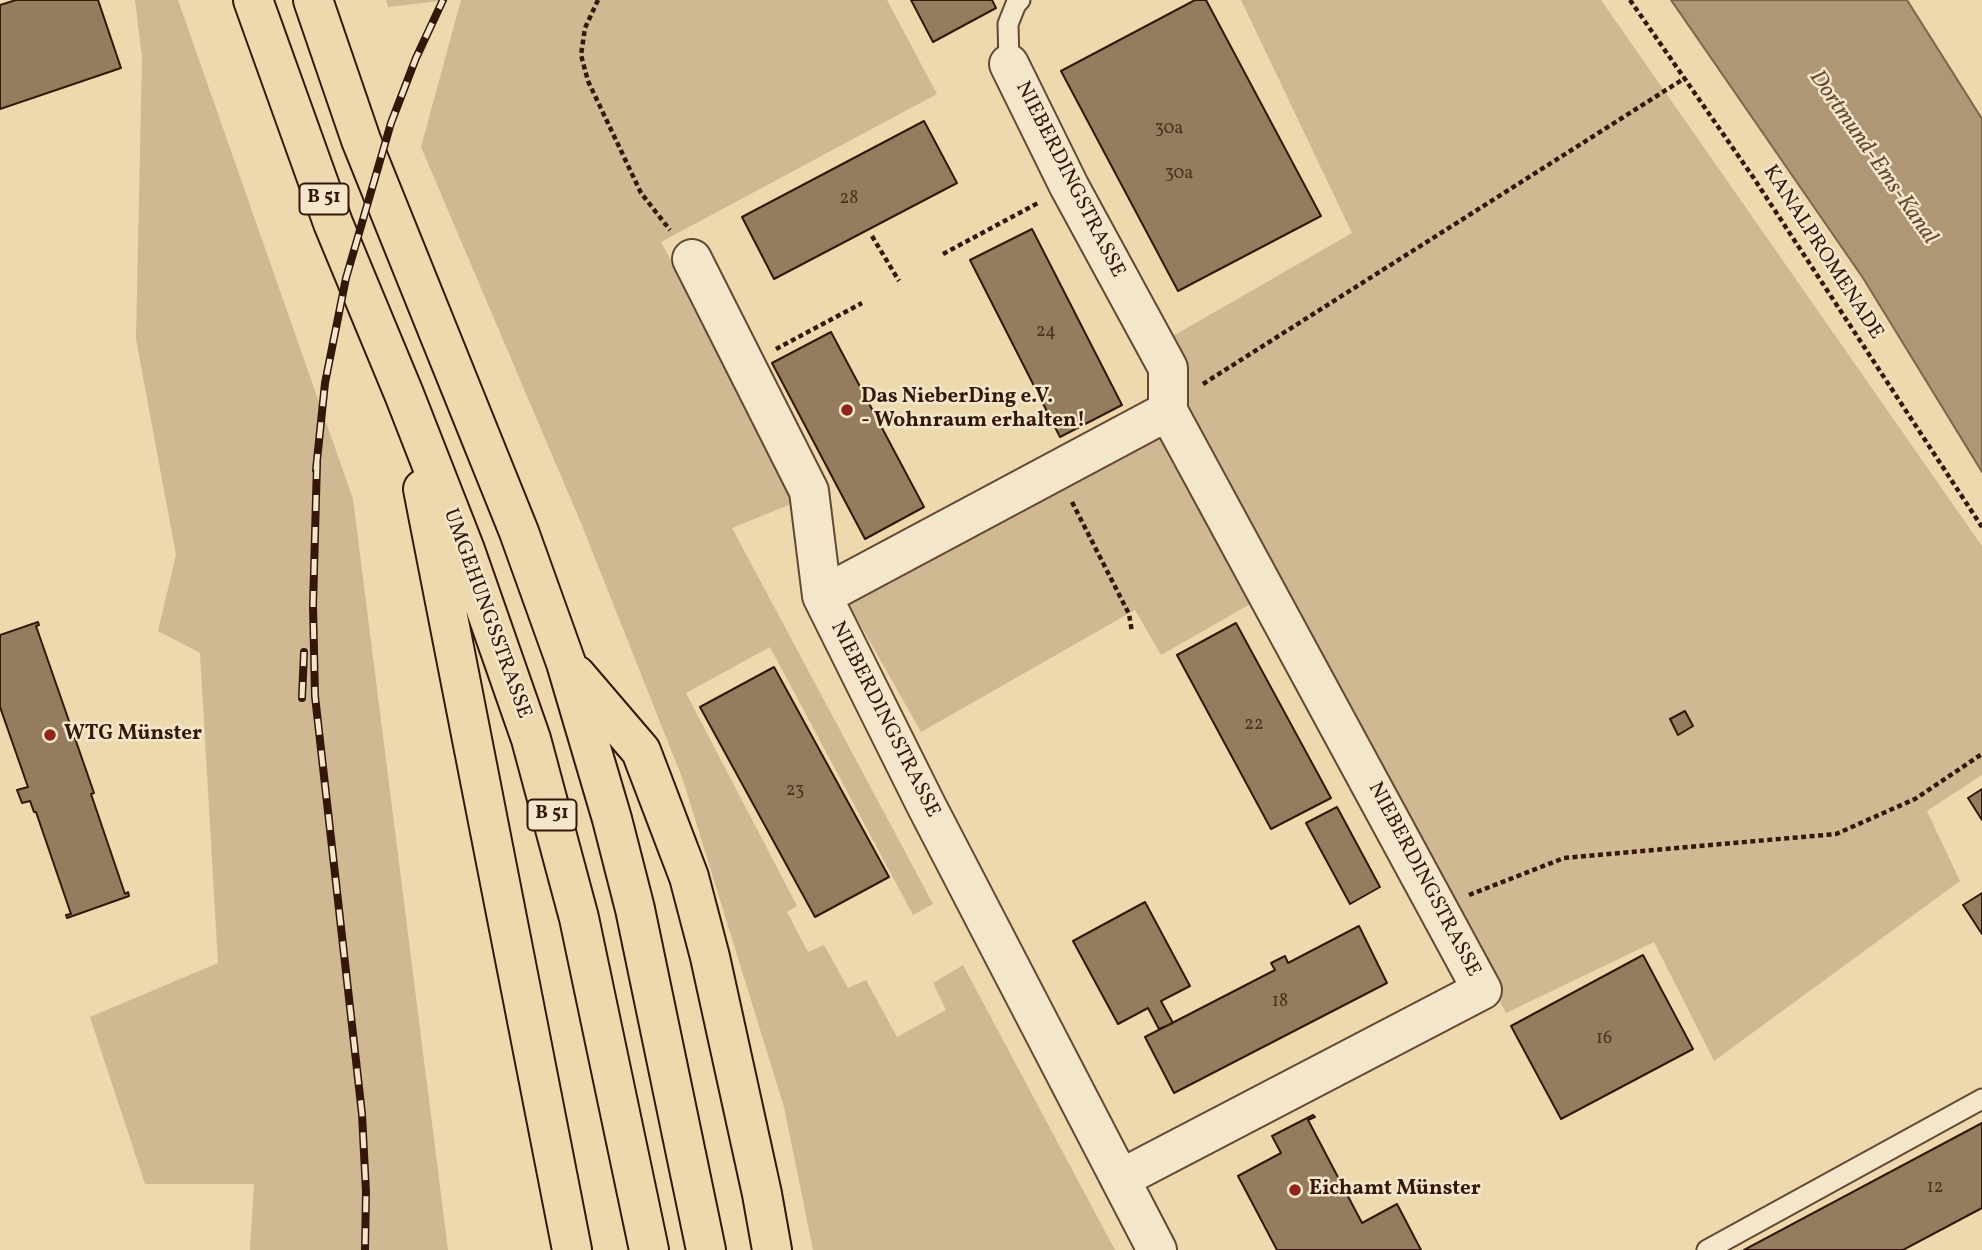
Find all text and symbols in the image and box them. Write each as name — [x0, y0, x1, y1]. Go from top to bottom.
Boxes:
water label: Dortmund-Ems-Kanal — [1802, 66, 1942, 250]
street label: NIEBERDINGSTRASSE — [1009, 78, 1129, 282]
house number: 30a — [1155, 119, 1183, 141]
street label: KANALPROMENADE — [1756, 161, 1888, 345]
house number: 30a — [1165, 164, 1193, 186]
road number: B 51 — [300, 183, 348, 214]
house number: 28 — [840, 189, 858, 211]
house number: 24 — [1036, 322, 1056, 344]
place label: Das NieberDing e.V. - Wohnraum erhalten! — [861, 385, 1085, 435]
marker: Das NieberDing e.V. - Wohnraum erhalten! — [839, 402, 855, 418]
street label: UMGEHUNGSSTRASSE — [436, 506, 536, 722]
street label: NIEBERDINGSTRASSE — [824, 618, 944, 822]
house number: 22 — [1244, 715, 1264, 737]
place label: WTG Münster — [64, 722, 202, 748]
marker: WTG Münster — [42, 727, 58, 743]
street label: NIEBERDINGSTRASSE — [1361, 778, 1485, 982]
house number: 23 — [786, 781, 804, 803]
road number: B 51 — [528, 800, 576, 830]
house number: 18 — [1272, 992, 1288, 1014]
house number: 16 — [1596, 1029, 1612, 1051]
place label: Eichamt Münster — [1309, 1177, 1481, 1203]
house number: 12 — [1927, 1178, 1943, 1200]
marker: Eichamt Münster — [1287, 1182, 1303, 1198]

